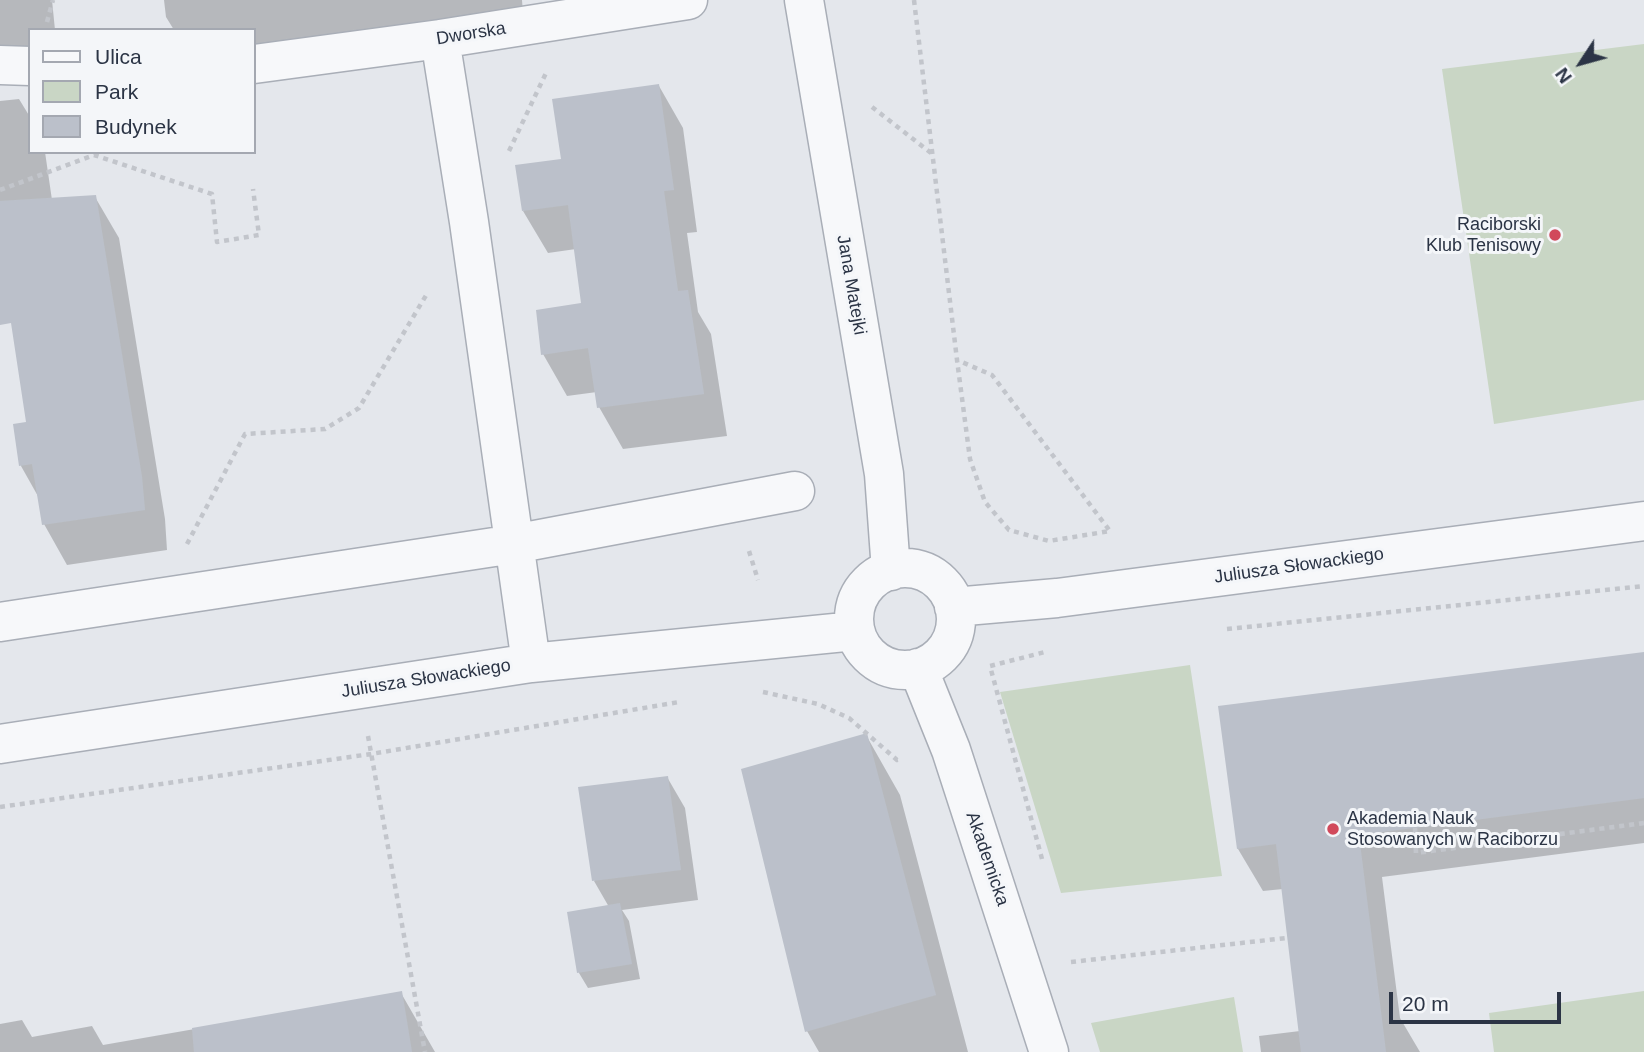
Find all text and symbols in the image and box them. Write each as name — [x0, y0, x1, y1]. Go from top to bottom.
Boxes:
street label: Dworska — [435, 18, 507, 50]
legend — [28, 28, 256, 154]
north arrow — [1546, 28, 1616, 98]
text: Ulica — [95, 45, 142, 68]
text: N — [1551, 64, 1576, 87]
text: Park — [95, 80, 138, 103]
text: Budynek — [95, 115, 177, 138]
place label: Raciborski Klub Tenisowy — [1426, 214, 1541, 256]
marker: Raciborski Klub Tenisowy — [1547, 227, 1563, 243]
street label: Jana Matejki — [832, 233, 870, 337]
street label: Juliusza Słowackiego — [1213, 543, 1385, 589]
street label: Juliusza Słowackiego — [340, 655, 512, 703]
place label: Akademia Nauk Stosowanych w Raciborzu — [1347, 808, 1558, 850]
street label: Akademicka — [961, 809, 1013, 909]
marker: Akademia Nauk Stosowanych w Raciborzu — [1325, 821, 1341, 837]
scale bar — [1392, 978, 1564, 1022]
text: 20 m — [1402, 992, 1449, 1015]

